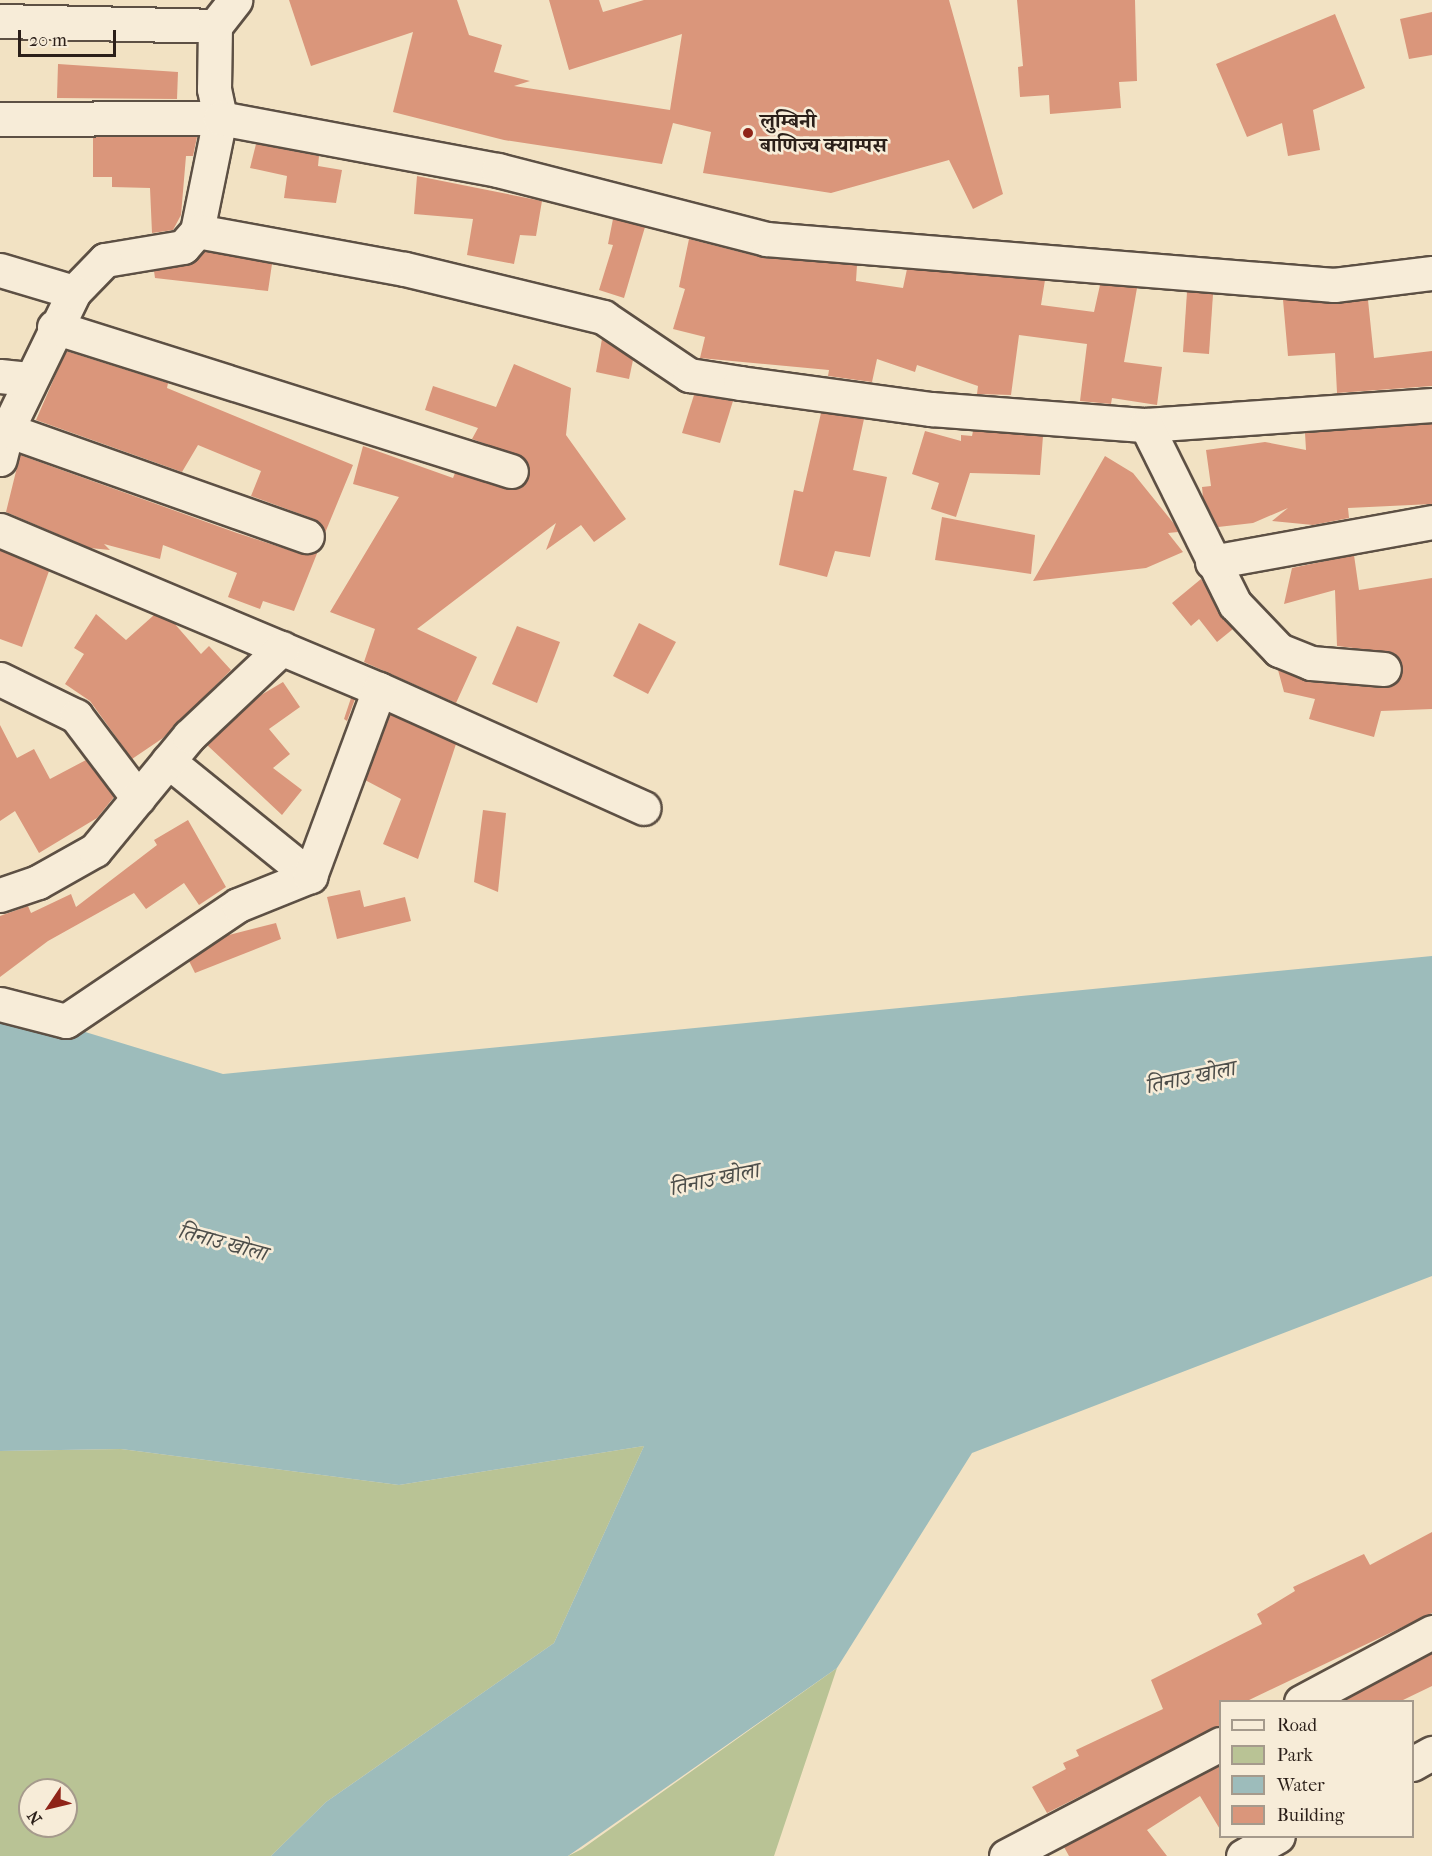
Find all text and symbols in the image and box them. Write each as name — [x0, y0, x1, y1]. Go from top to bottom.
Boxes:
scale bar — [21, 18, 118, 56]
text: 20 m — [29, 30, 67, 51]
place label: लुम्बिनी बाणिज्य क्याम्पस — [760, 108, 887, 158]
marker: लुम्बिनी बाणिज्य क्याम्पस — [741, 126, 755, 140]
water label: तिनाउ खोला — [1143, 1056, 1237, 1100]
water label: तिनाउ खोला — [667, 1158, 761, 1202]
water label: तिनाउ खोला — [175, 1218, 269, 1268]
legend — [1219, 1700, 1414, 1838]
text: Road — [1277, 1715, 1317, 1736]
text: Park — [1277, 1745, 1313, 1766]
text: Water — [1277, 1775, 1325, 1796]
north arrow — [18, 1778, 78, 1838]
text: Building — [1277, 1805, 1344, 1826]
text: N — [23, 1807, 46, 1828]

